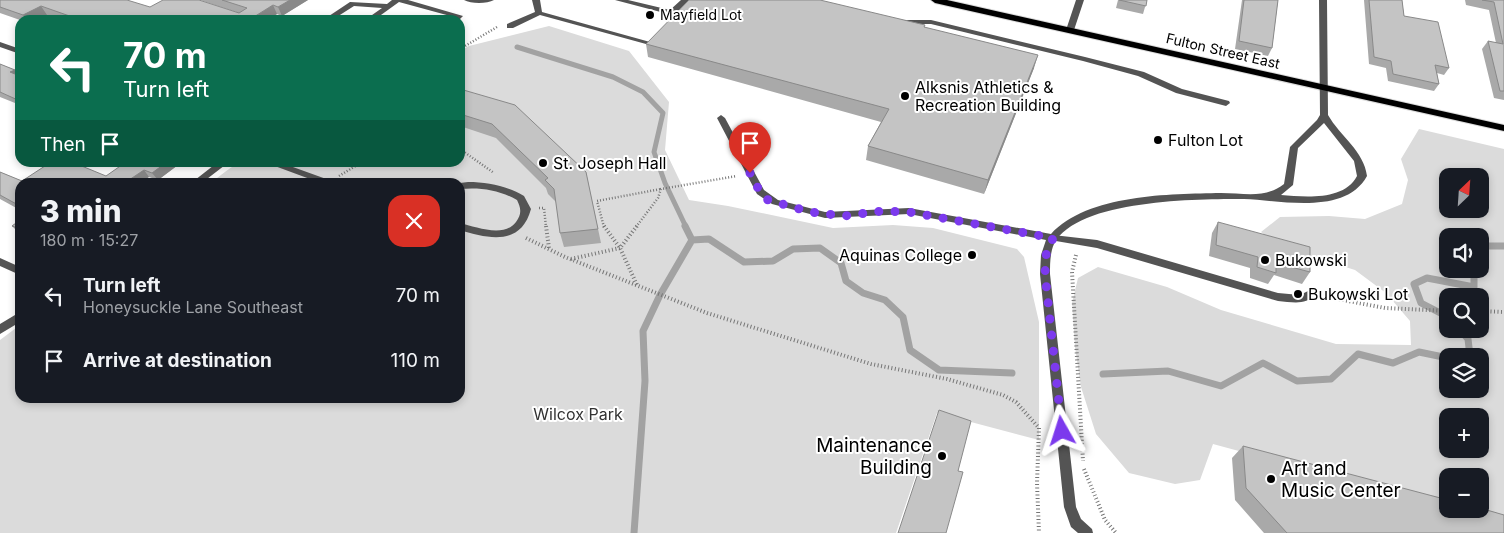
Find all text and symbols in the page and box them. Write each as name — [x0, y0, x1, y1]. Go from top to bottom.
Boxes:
place label: Mayfield Lot — [660, 6, 742, 23]
marker: Mayfield Lot — [644, 9, 656, 21]
street label: Fulton Street East — [1164, 29, 1282, 72]
text: 70 m — [123, 34, 207, 76]
icon: left — [40, 35, 105, 100]
text: Turn left — [123, 76, 209, 102]
place label: Alksnis Athletics & Recreation Building — [915, 77, 1061, 115]
marker: Alksnis Athletics & Recreation Building — [899, 90, 911, 102]
pin — [729, 122, 771, 173]
icon: arrive — [736, 129, 764, 157]
icon: arrive — [96, 130, 124, 158]
place label: Fulton Lot — [1168, 130, 1243, 150]
text: Then — [40, 133, 86, 156]
marker: Fulton Lot — [1152, 134, 1164, 146]
place label: St. Joseph Hall — [553, 153, 667, 173]
marker: St. Joseph Hall — [537, 157, 549, 169]
north arrow — [1439, 168, 1489, 218]
map controls — [1439, 168, 1489, 518]
text: 3 min — [40, 193, 122, 229]
button: close — [388, 195, 440, 247]
button: sound — [1439, 228, 1489, 278]
text: 180 m · 15:27 — [40, 230, 138, 250]
place label: Aquinas College — [839, 245, 962, 265]
marker: Aquinas College — [966, 249, 978, 261]
place label: Bukowski — [1275, 250, 1347, 270]
marker: Bukowski — [1259, 254, 1271, 266]
text: Turn left — [83, 274, 161, 297]
icon: left — [40, 282, 68, 310]
text: 70 m — [396, 284, 440, 307]
place label: Bukowski Lot — [1308, 284, 1408, 304]
marker: Bukowski Lot — [1292, 288, 1304, 300]
button: search — [1439, 288, 1489, 338]
text: Honeysuckle Lane Southeast — [83, 297, 303, 317]
icon: arrive — [40, 347, 68, 375]
button: layers — [1439, 348, 1489, 398]
text: Arrive at destination — [83, 349, 272, 372]
text: 110 m — [391, 349, 440, 372]
park label: Wilcox Park — [533, 404, 623, 424]
position arrow — [1035, 404, 1087, 456]
button: + — [1439, 408, 1489, 458]
place label: Maintenance Building — [816, 434, 932, 479]
marker: Maintenance Building — [936, 450, 948, 462]
place label: Art and Music Center — [1281, 457, 1401, 502]
button: − — [1439, 468, 1489, 518]
marker: Art and Music Center — [1265, 473, 1277, 485]

